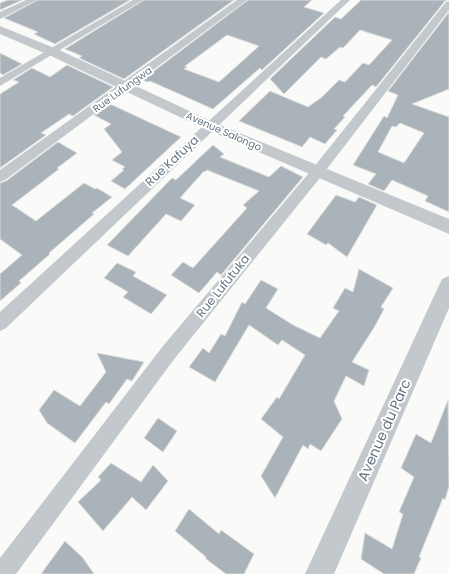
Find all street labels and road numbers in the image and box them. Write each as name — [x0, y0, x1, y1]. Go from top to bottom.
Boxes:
street label: Rue Lufungwa — [90, 63, 155, 116]
street label: Avenue Salongo — [184, 108, 264, 155]
street label: Rue Kafuya — [141, 131, 202, 190]
street label: Rue Lufutuka — [192, 251, 253, 321]
street label: Avenue du Parc — [353, 376, 415, 484]

